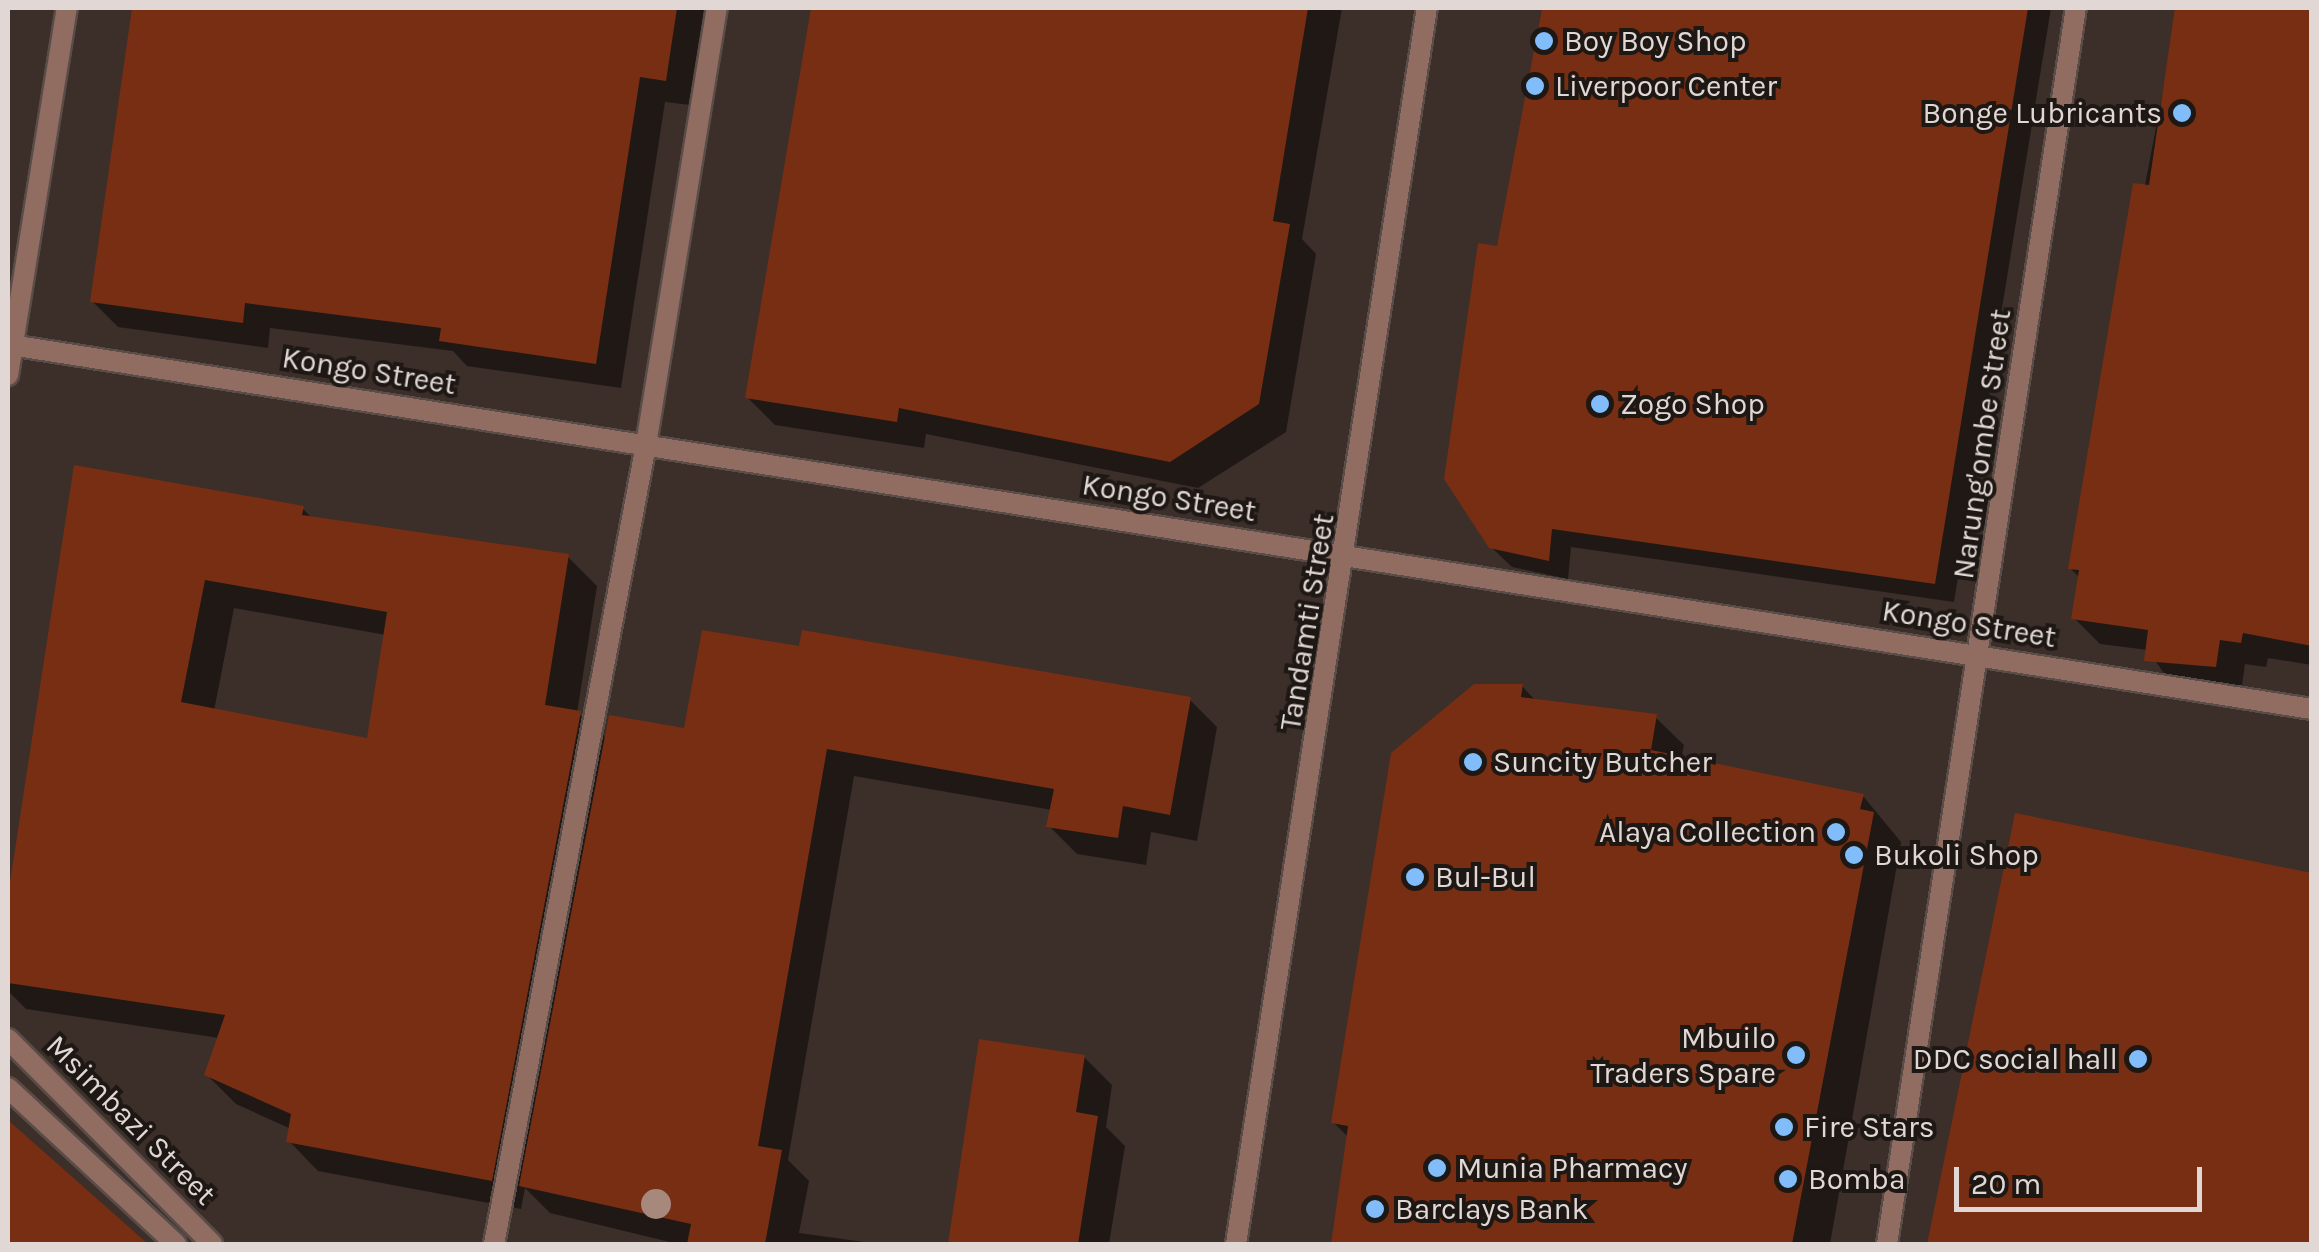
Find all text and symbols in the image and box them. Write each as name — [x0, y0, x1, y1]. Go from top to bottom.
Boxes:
place label: Boy Boy Shop — [1564, 23, 1746, 59]
marker: Boy Boy Shop — [1533, 30, 1555, 52]
place label: Liverpoor Center — [1555, 68, 1777, 104]
marker: Liverpoor Center — [1524, 75, 1546, 97]
place label: Bonge Lubricants — [1922, 95, 2162, 131]
marker: Bonge Lubricants — [2171, 102, 2193, 124]
street label: Narung'ombe Street — [1945, 307, 2019, 581]
street label: Kongo Street — [279, 339, 459, 403]
place label: Zogo Shop — [1620, 386, 1765, 422]
marker: Zogo Shop — [1589, 393, 1611, 415]
street label: Kongo Street — [1079, 466, 1259, 530]
street label: Tandamti Street — [1272, 511, 1342, 733]
street label: Kongo Street — [1879, 592, 2059, 656]
place label: Suncity Butcher — [1493, 744, 1712, 780]
marker: Suncity Butcher — [1462, 751, 1484, 773]
place label: Alaya Collection — [1599, 814, 1816, 850]
marker: Alaya Collection — [1825, 821, 1847, 843]
place label: Bukoli Shop — [1874, 837, 2039, 873]
marker: Bukoli Shop — [1843, 844, 1865, 866]
place label: Bul-Bul — [1435, 859, 1536, 895]
marker: Bul-Bul — [1404, 866, 1426, 888]
place label: Mbuilo Traders Spare — [1590, 1020, 1776, 1090]
street label: Msimbazi Street — [39, 1028, 223, 1212]
place label: DDC social hall — [1913, 1041, 2118, 1077]
marker: Mbuilo Traders Spare — [1785, 1044, 1807, 1066]
marker: DDC social hall — [2127, 1048, 2149, 1070]
place label: Fire Stars — [1804, 1109, 1935, 1145]
marker: Fire Stars — [1773, 1116, 1795, 1138]
scale bar — [1959, 1147, 2206, 1209]
place label: Munia Pharmacy — [1457, 1150, 1687, 1186]
marker: Munia Pharmacy — [1426, 1157, 1448, 1179]
place label: Bomba — [1808, 1161, 1905, 1197]
text: 20 m — [1971, 1166, 2041, 1202]
marker: Bomba — [1777, 1168, 1799, 1190]
place label: Barclays Bank — [1395, 1191, 1588, 1227]
marker: Barclays Bank — [1364, 1198, 1386, 1220]

